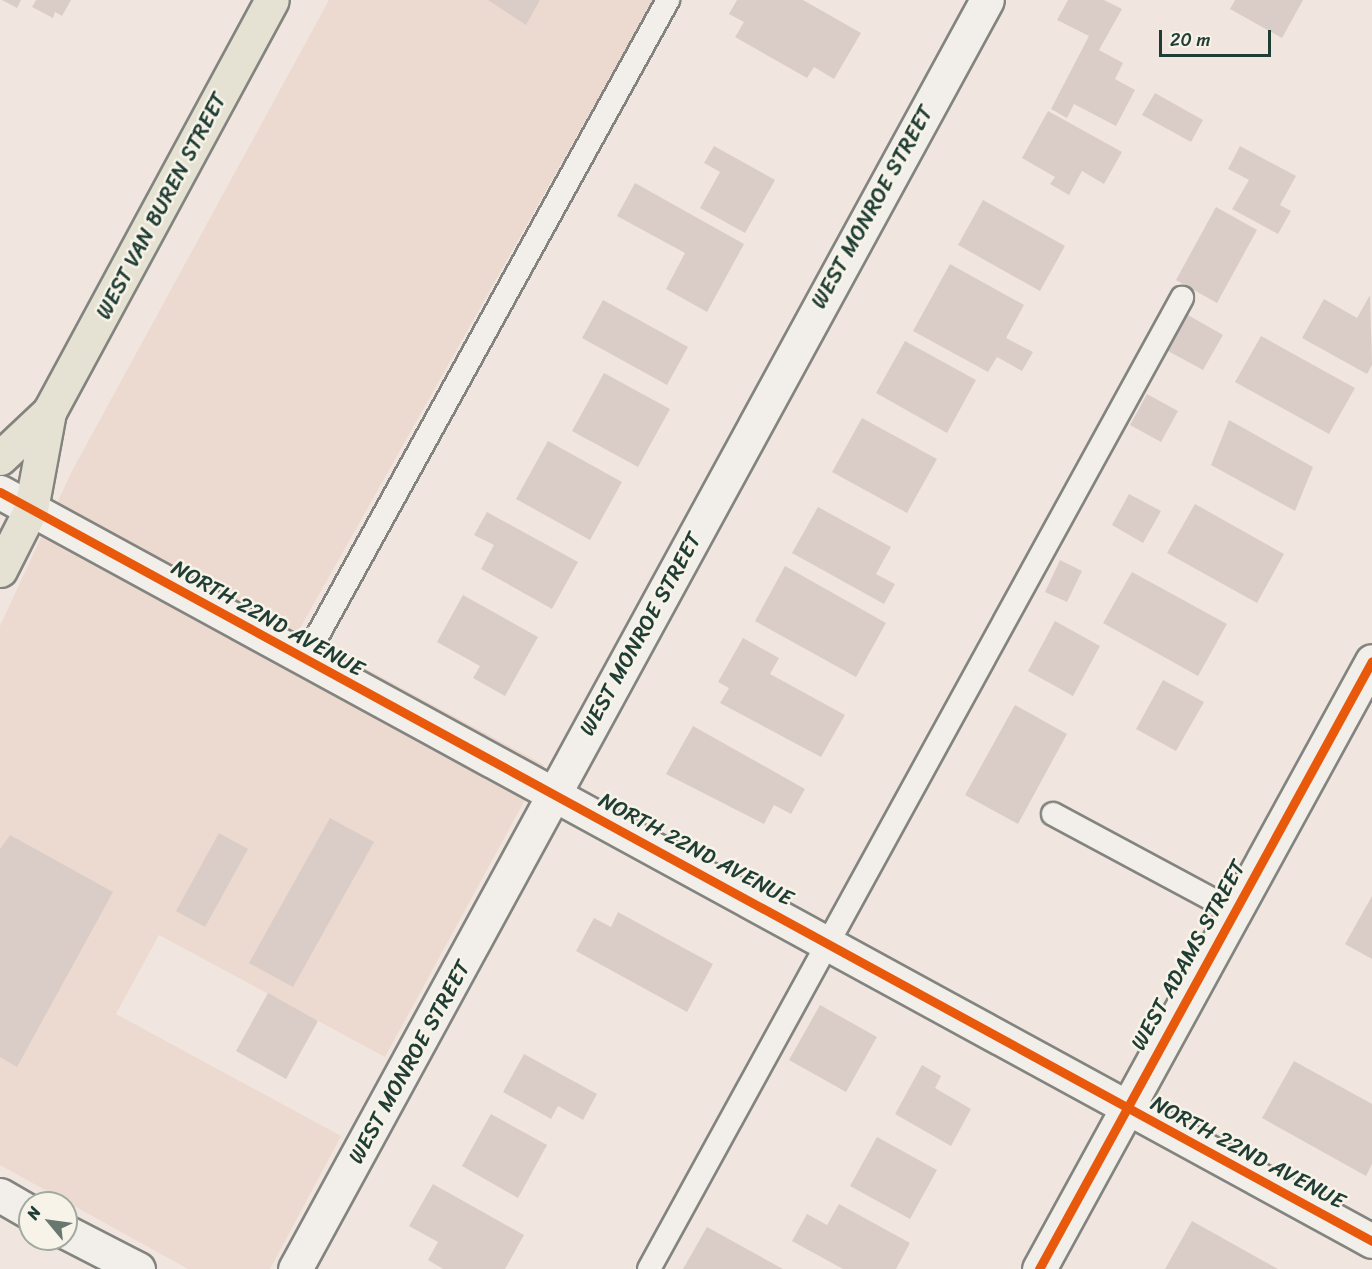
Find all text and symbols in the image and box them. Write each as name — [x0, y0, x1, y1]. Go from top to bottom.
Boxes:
scale bar — [1162, 18, 1274, 56]
text: 20 m — [1170, 24, 1210, 56]
street label: WEST VAN BUREN STREET — [89, 87, 233, 325]
street label: WEST MONROE STREET — [805, 101, 939, 313]
street label: WEST MONROE STREET — [573, 528, 707, 740]
street label: NORTH 22ND AVENUE — [167, 554, 369, 682]
street label: NORTH 22ND AVENUE — [594, 787, 798, 911]
street label: WEST ADAMS STREET — [1125, 855, 1251, 1055]
street label: WEST MONROE STREET — [342, 956, 476, 1168]
street label: NORTH 22ND AVENUE — [1146, 1090, 1350, 1214]
north arrow — [18, 1191, 78, 1251]
text: N — [18, 1201, 49, 1225]

